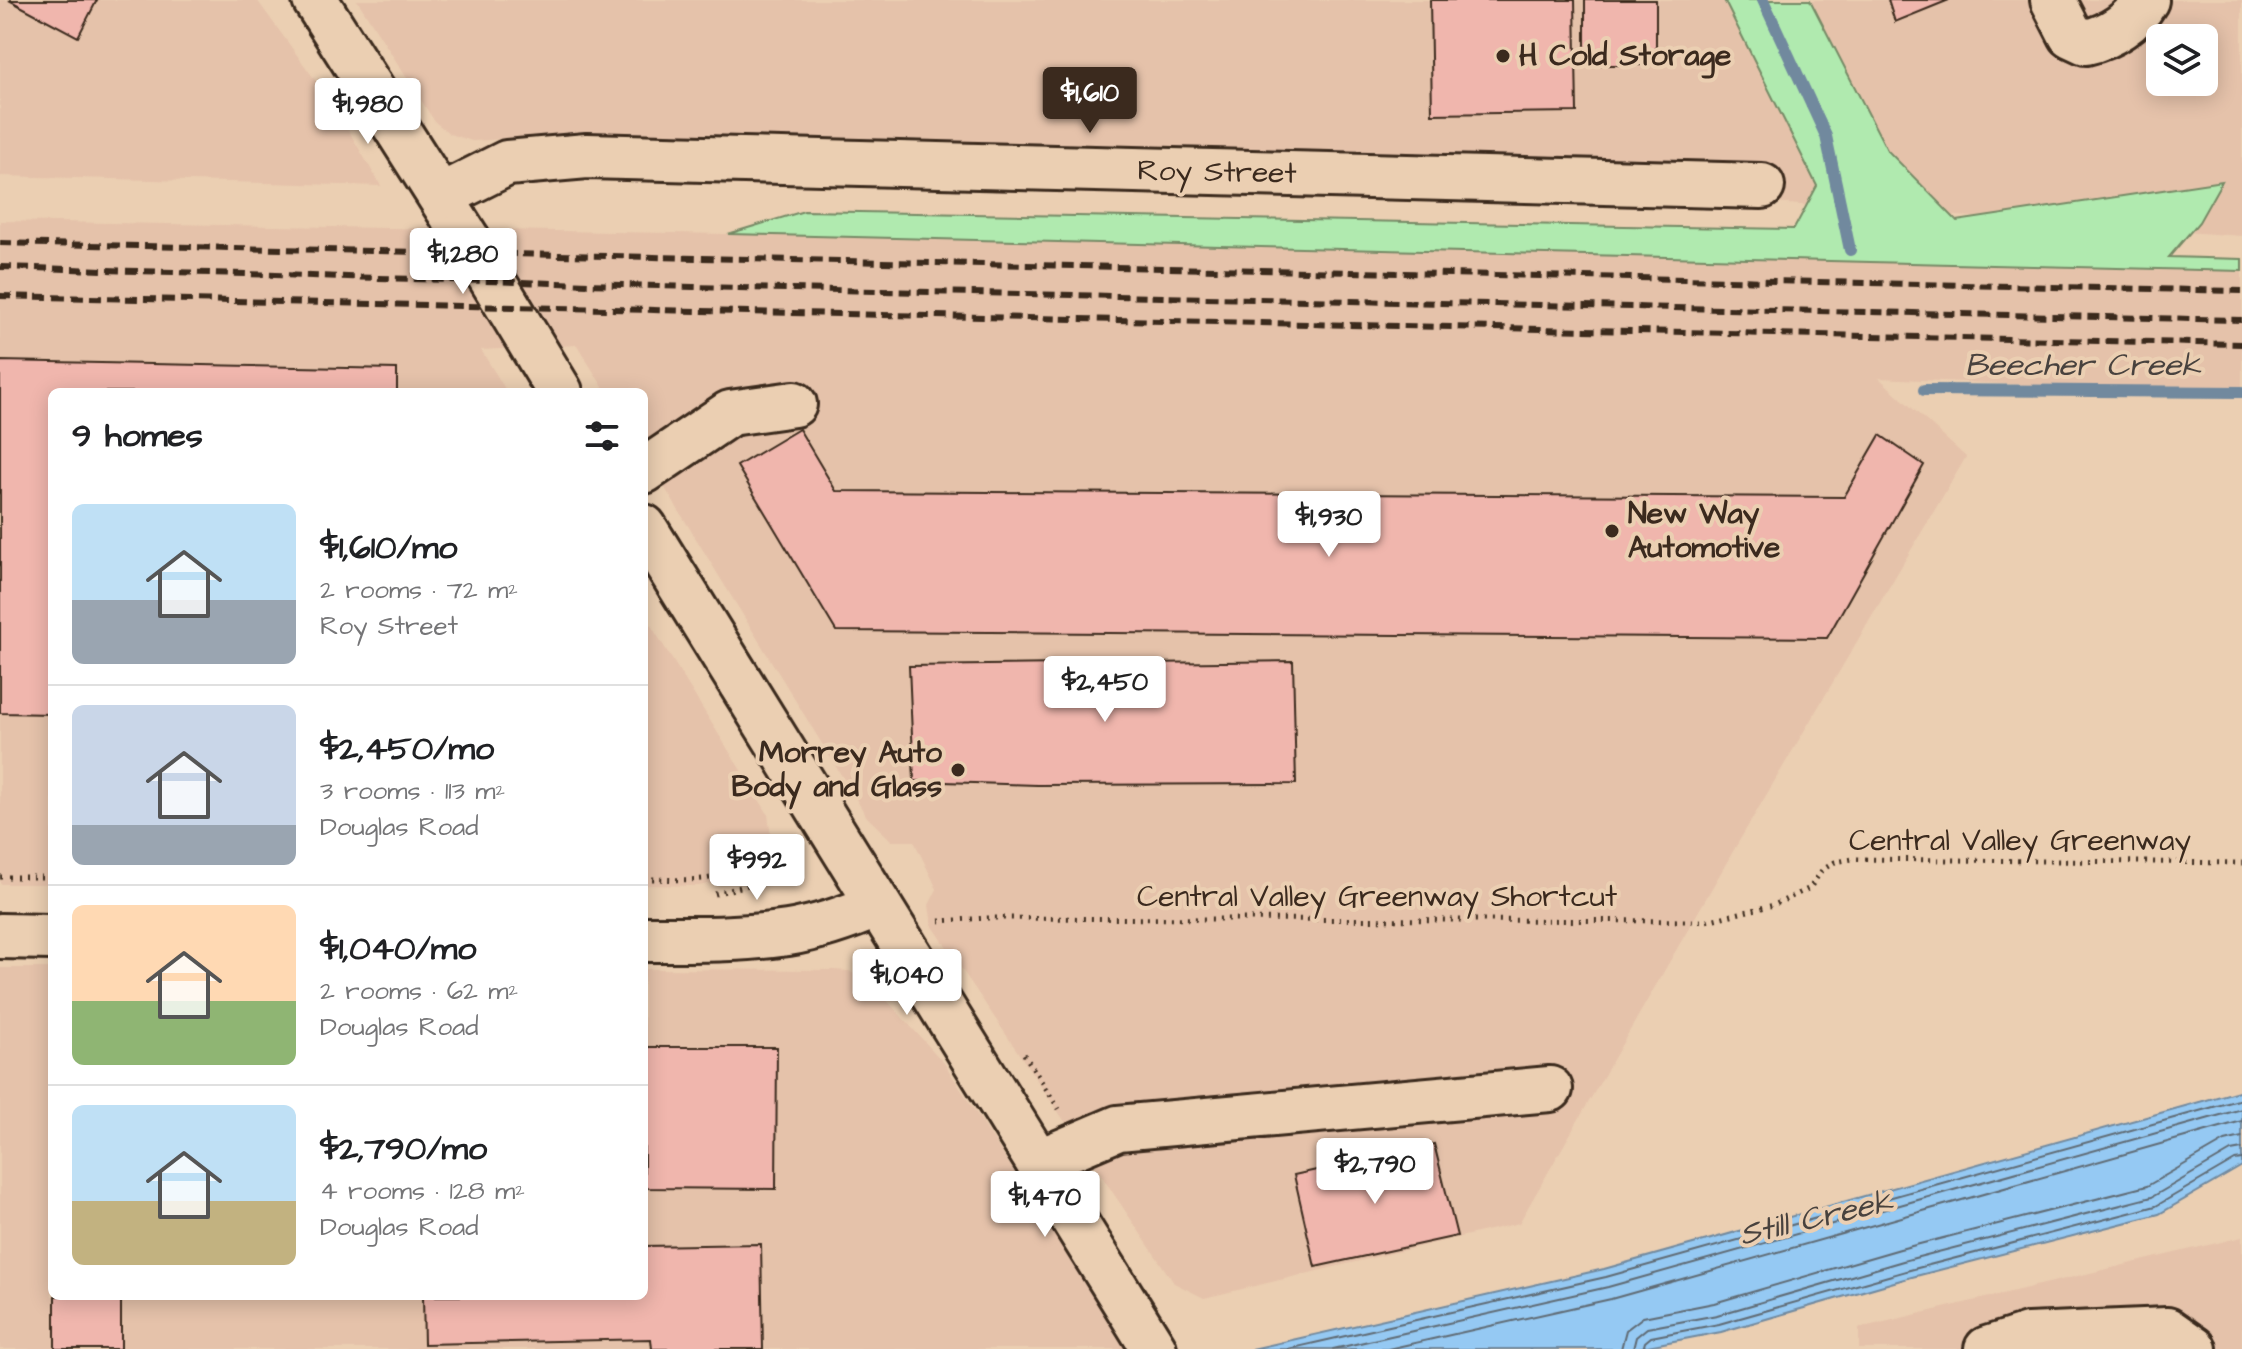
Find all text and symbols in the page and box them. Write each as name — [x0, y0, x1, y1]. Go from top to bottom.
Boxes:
map controls — [2146, 24, 2218, 96]
button: layers — [2146, 24, 2218, 96]
place label: H Cold Storage — [1519, 35, 1731, 79]
marker: H Cold Storage — [1494, 47, 1512, 65]
pin: $1,610 — [1025, 67, 1155, 135]
text: $1,610 — [1061, 75, 1119, 111]
pin: $1,980 — [303, 78, 433, 146]
text: $1,980 — [333, 86, 403, 122]
street label: Roy Street — [1137, 150, 1297, 195]
pin: $1,280 — [398, 228, 528, 296]
text: $1,280 — [428, 236, 498, 272]
water label: Beecher Creek — [1965, 343, 2202, 388]
text: 9 homes — [72, 412, 203, 460]
icon: filters — [580, 414, 624, 458]
pin: $1,930 — [1264, 491, 1394, 559]
place label: New Way Automotive — [1628, 493, 1780, 569]
text: $1,930 — [1296, 499, 1362, 535]
marker: New Way Automotive — [1603, 522, 1621, 540]
text: $1,610/mo — [320, 524, 458, 572]
icon: home — [136, 536, 232, 632]
text: 2 rooms · 72 m² — [320, 572, 518, 608]
text: Roy Street — [320, 608, 458, 644]
pin: $2,450 — [1040, 656, 1170, 724]
text: $2,450 — [1062, 664, 1148, 700]
text: $2,450/mo — [320, 725, 494, 773]
place label: Morrey Auto Body and Glass — [731, 732, 942, 810]
icon: home — [136, 737, 232, 833]
marker: Morrey Auto Body and Glass — [949, 761, 967, 779]
text: 3 rooms · 113 m² — [320, 773, 505, 809]
text: Douglas Road — [320, 809, 479, 845]
street label: Central Valley Greenway — [1849, 820, 2191, 863]
pin: $992 — [710, 834, 804, 902]
text: $992 — [728, 842, 786, 878]
street label: Central Valley Greenway Shortcut — [1137, 876, 1617, 919]
text: $1,040/mo — [320, 925, 476, 973]
icon: home — [136, 937, 232, 1033]
pin: $1,040 — [842, 949, 972, 1017]
text: $1,040 — [871, 957, 943, 993]
text: 2 rooms · 62 m² — [320, 973, 518, 1009]
text: Douglas Road — [320, 1009, 479, 1045]
text: $2,790/mo — [320, 1125, 487, 1173]
icon: home — [136, 1137, 232, 1233]
pin: $2,790 — [1310, 1138, 1440, 1206]
text: $2,790 — [1334, 1146, 1416, 1182]
pin: $1,470 — [980, 1171, 1110, 1239]
text: 4 rooms · 128 m² — [320, 1173, 525, 1209]
water label: Still Creek — [1735, 1178, 1898, 1257]
text: $1,470 — [1009, 1179, 1081, 1215]
text: Douglas Road — [320, 1209, 479, 1245]

